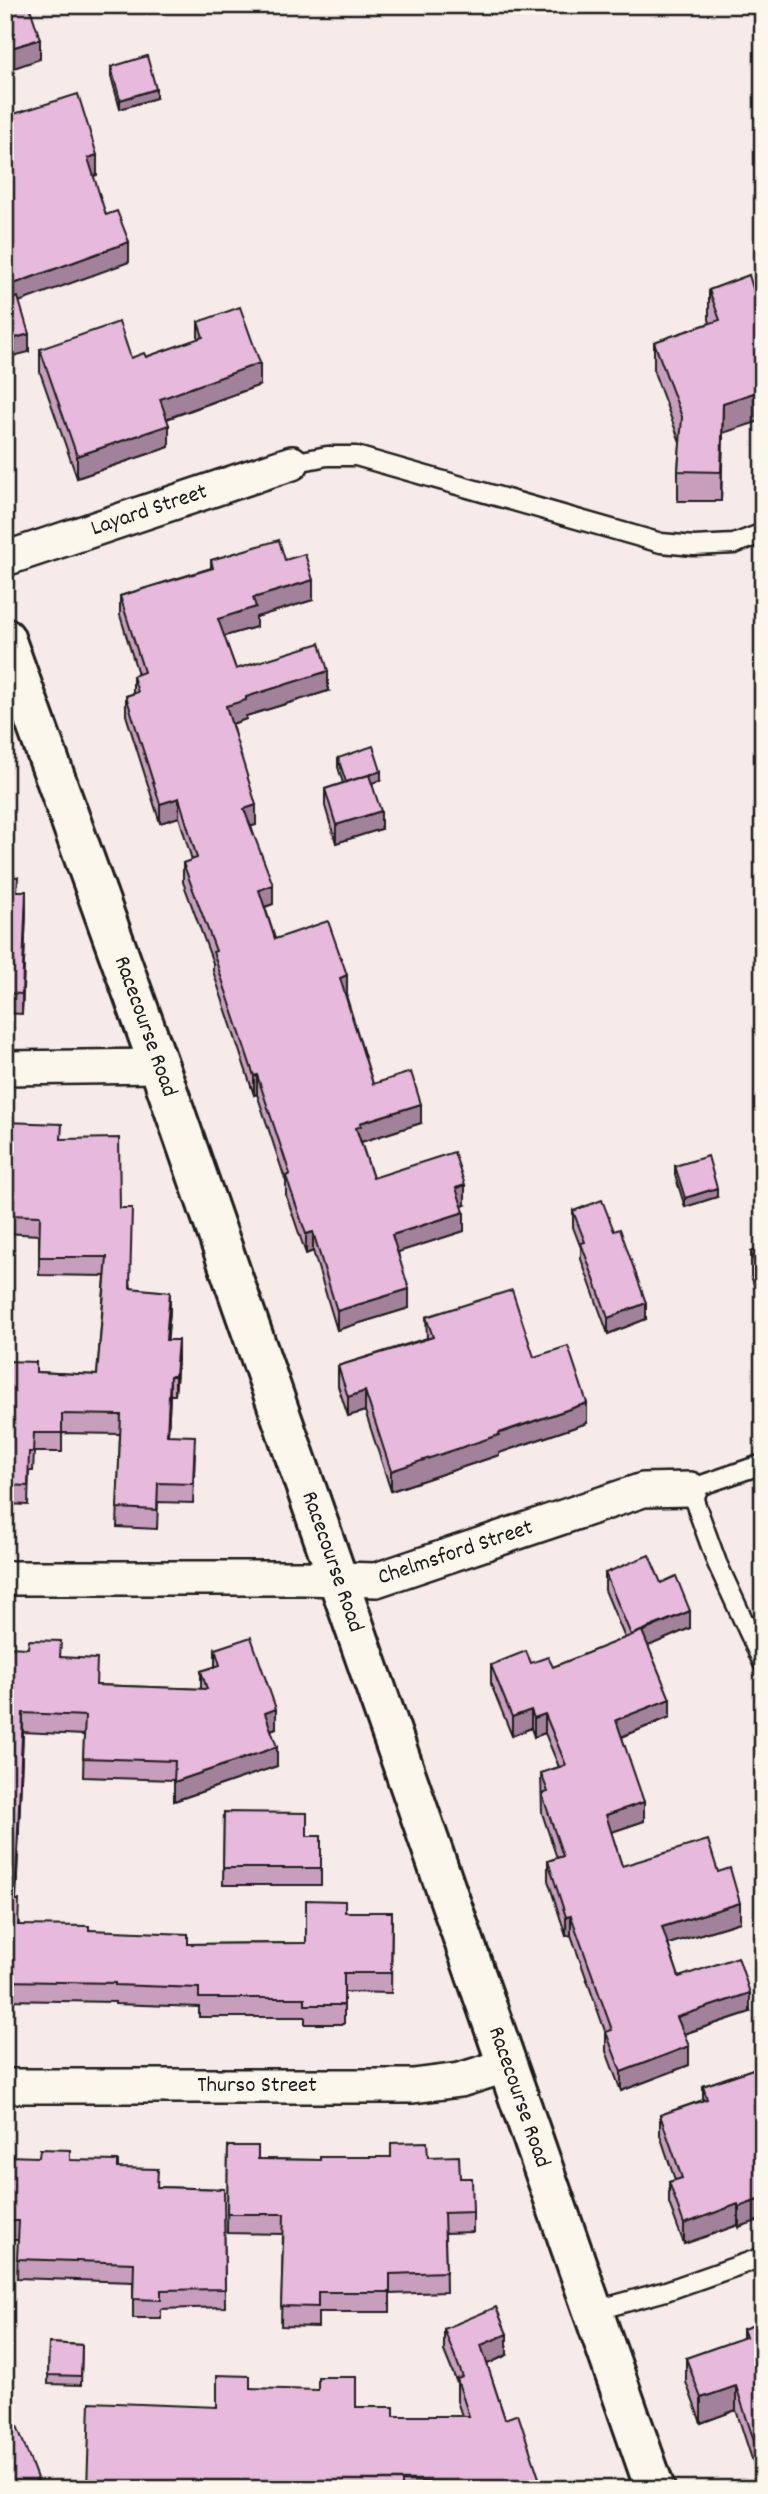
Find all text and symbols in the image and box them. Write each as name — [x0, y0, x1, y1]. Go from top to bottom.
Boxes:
street label: Layard Street — [87, 476, 212, 546]
street label: Racecourse Road — [104, 952, 185, 1102]
street label: Racecourse Road — [292, 1487, 372, 1637]
street label: Chelmsford Street — [374, 1512, 538, 1595]
street label: Racecourse Road — [479, 2022, 558, 2172]
street label: Thurso Street — [197, 2070, 317, 2103]

